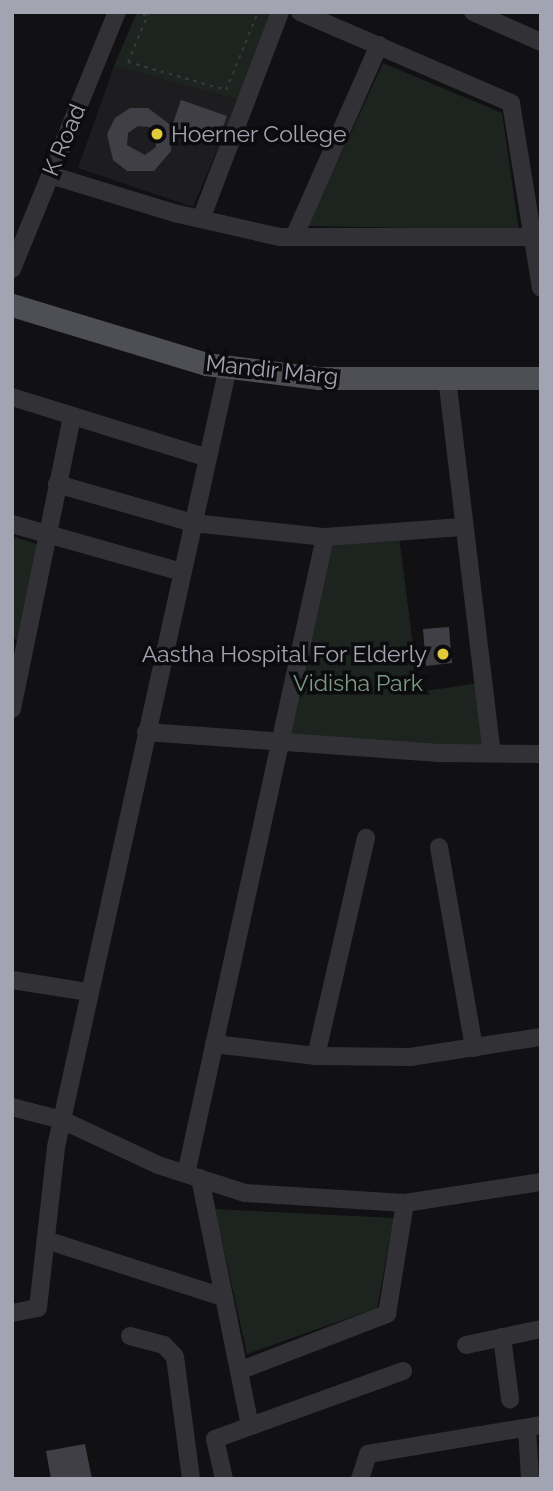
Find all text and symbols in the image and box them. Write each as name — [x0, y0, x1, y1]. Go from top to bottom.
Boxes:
street label: K Road — [36, 100, 92, 180]
place label: Hoerner College — [171, 120, 347, 148]
marker: Hoerner College — [149, 126, 165, 142]
street label: Mandir Marg — [204, 349, 340, 391]
place label: Aastha Hospital For Elderly — [140, 640, 427, 668]
marker: Aastha Hospital For Elderly — [433, 644, 453, 664]
park label: Vidisha Park — [293, 669, 423, 697]

